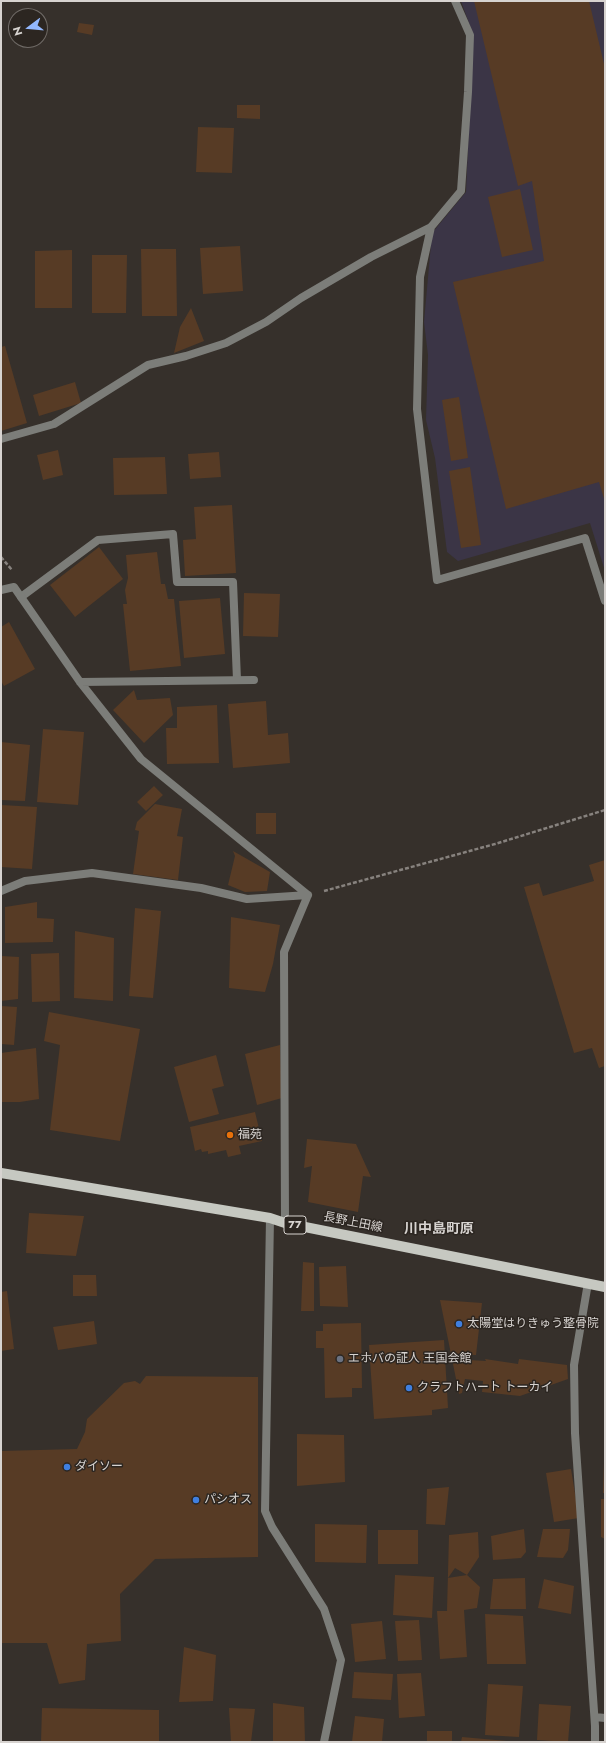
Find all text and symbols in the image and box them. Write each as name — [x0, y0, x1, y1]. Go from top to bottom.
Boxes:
north arrow — [8, 8, 48, 48]
text: N — [9, 25, 26, 37]
place label: 福苑 — [238, 1128, 262, 1142]
marker: 福苑 — [225, 1130, 235, 1140]
street label: 長野上田線 — [322, 1210, 384, 1236]
road number: 77 — [284, 1216, 306, 1234]
district label: 川中島町原 — [404, 1222, 474, 1238]
place label: 太陽堂はりきゅう整骨院 — [467, 1317, 599, 1331]
marker: 太陽堂はりきゅう整骨院 — [454, 1319, 464, 1329]
place label: エホバの証人 王国会館 — [348, 1352, 472, 1366]
marker: エホバの証人 王国会館 — [335, 1354, 345, 1364]
place label: クラフトハート トーカイ — [417, 1381, 553, 1395]
marker: クラフトハート トーカイ — [404, 1383, 414, 1393]
place label: ダイソー — [75, 1460, 123, 1474]
marker: ダイソー — [62, 1462, 72, 1472]
place label: パシオス — [204, 1493, 252, 1507]
marker: パシオス — [191, 1495, 201, 1505]

